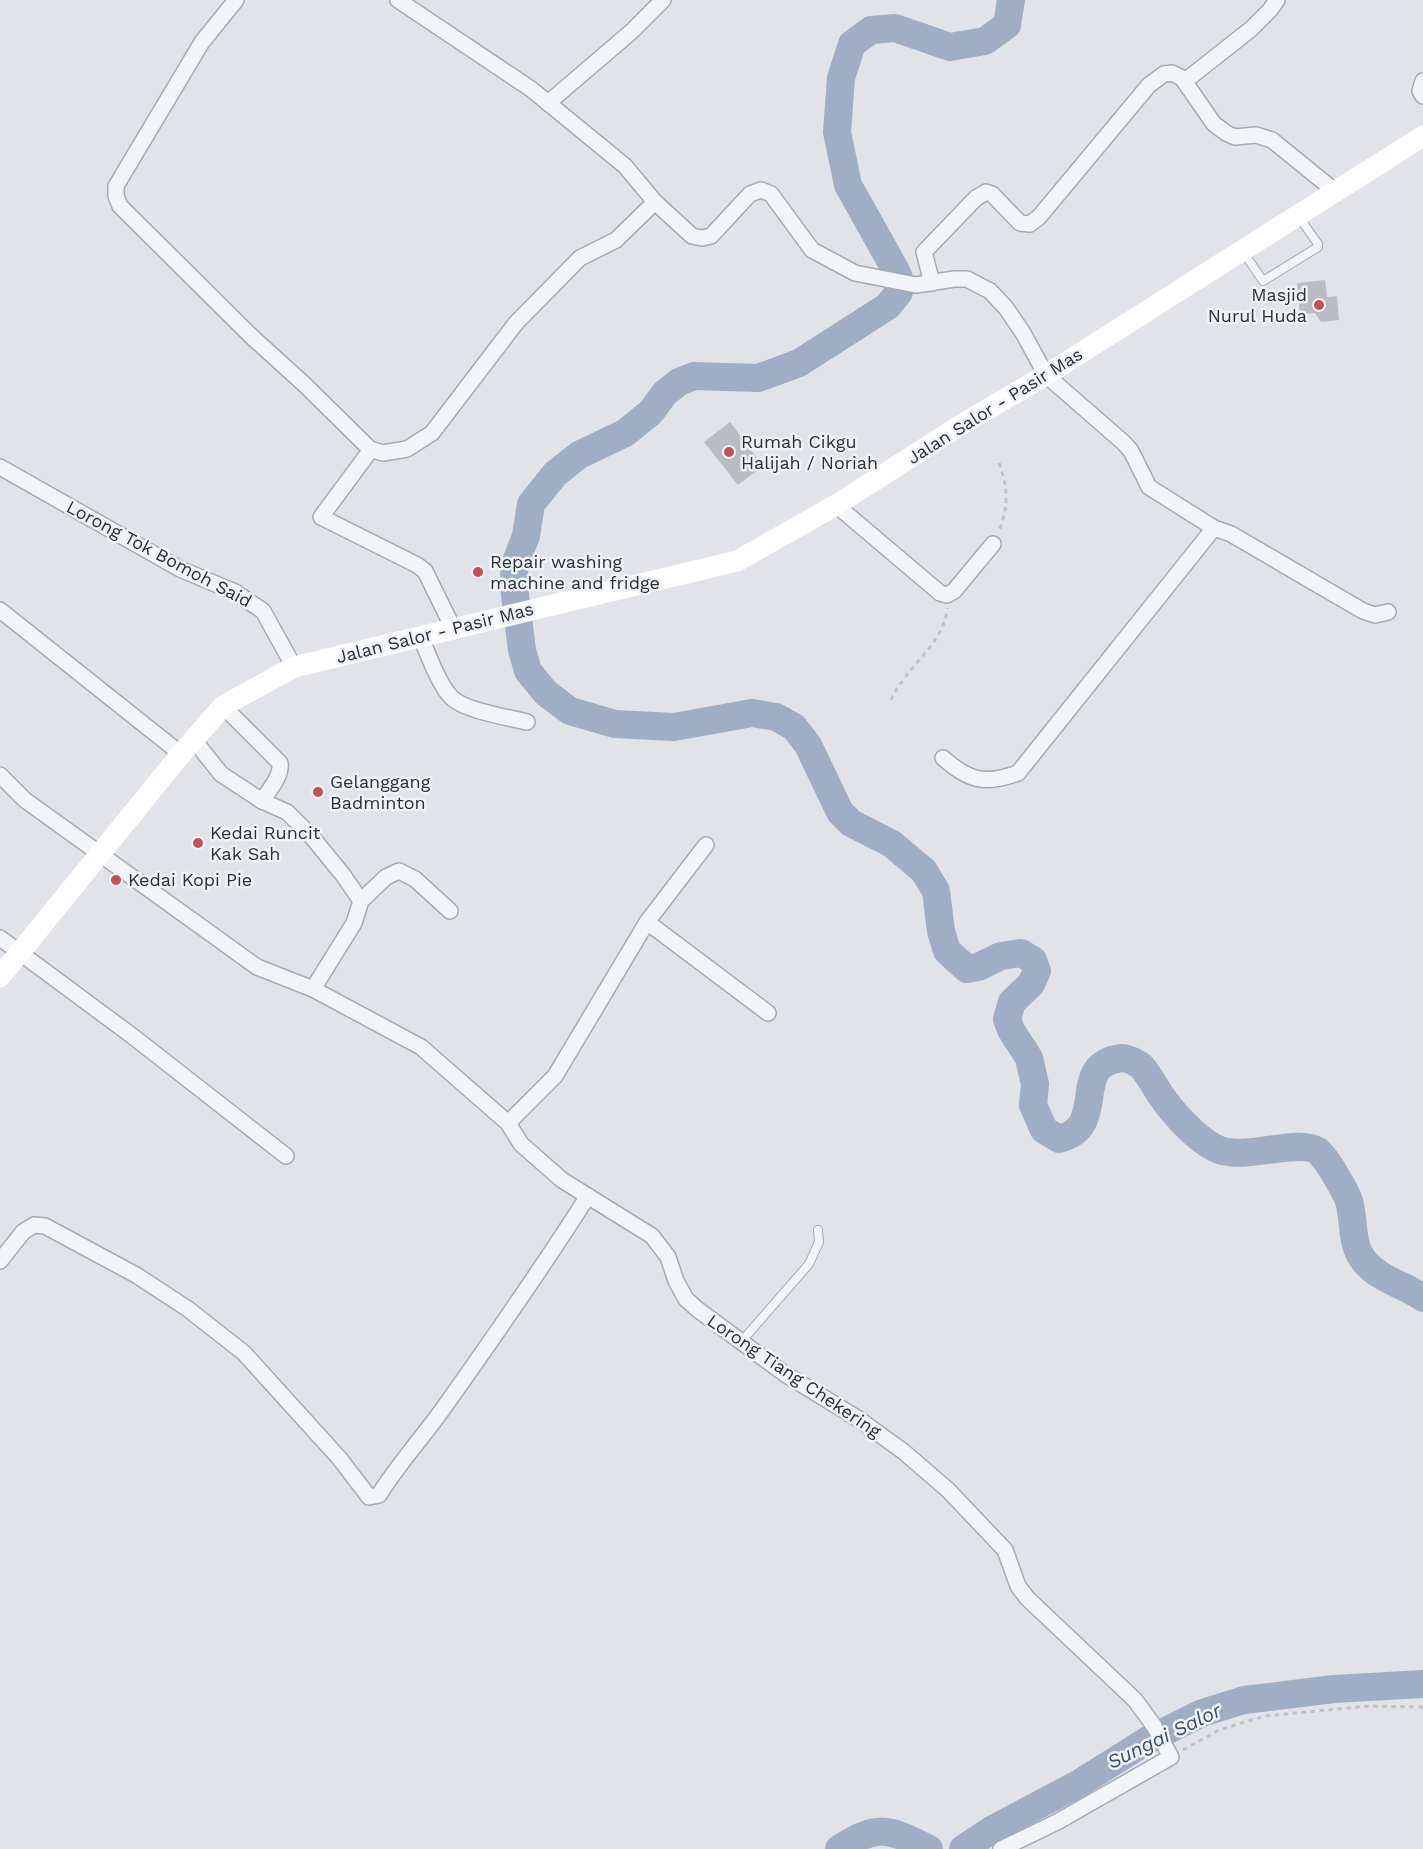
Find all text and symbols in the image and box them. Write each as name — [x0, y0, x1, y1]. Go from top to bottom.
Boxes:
place label: Masjid Nurul Huda — [1208, 284, 1307, 326]
marker: Masjid Nurul Huda — [1312, 298, 1326, 312]
street label: Jalan Salor - Pasir Mas — [903, 343, 1086, 468]
place label: Rumah Cikgu Halijah / Noriah — [741, 431, 878, 473]
marker: Rumah Cikgu Halijah / Noriah — [722, 445, 736, 459]
street label: Lorong Tok Bomoh Said — [63, 496, 255, 611]
place label: Repair washing machine and fridge — [490, 551, 660, 593]
marker: Repair washing machine and fridge — [471, 565, 485, 579]
street label: Jalan Salor - Pasir Mas — [334, 598, 536, 667]
place label: Gelanggang Badminton — [330, 771, 431, 813]
marker: Gelanggang Badminton — [311, 785, 325, 799]
place label: Kedai Runcit Kak Sah — [210, 822, 321, 864]
marker: Kedai Runcit Kak Sah — [191, 836, 205, 850]
place label: Kedai Kopi Pie — [128, 869, 252, 890]
marker: Kedai Kopi Pie — [109, 873, 123, 887]
street label: Lorong Tiang Chekering — [703, 1310, 885, 1442]
water label: Sungai Salor — [1103, 1698, 1226, 1774]

